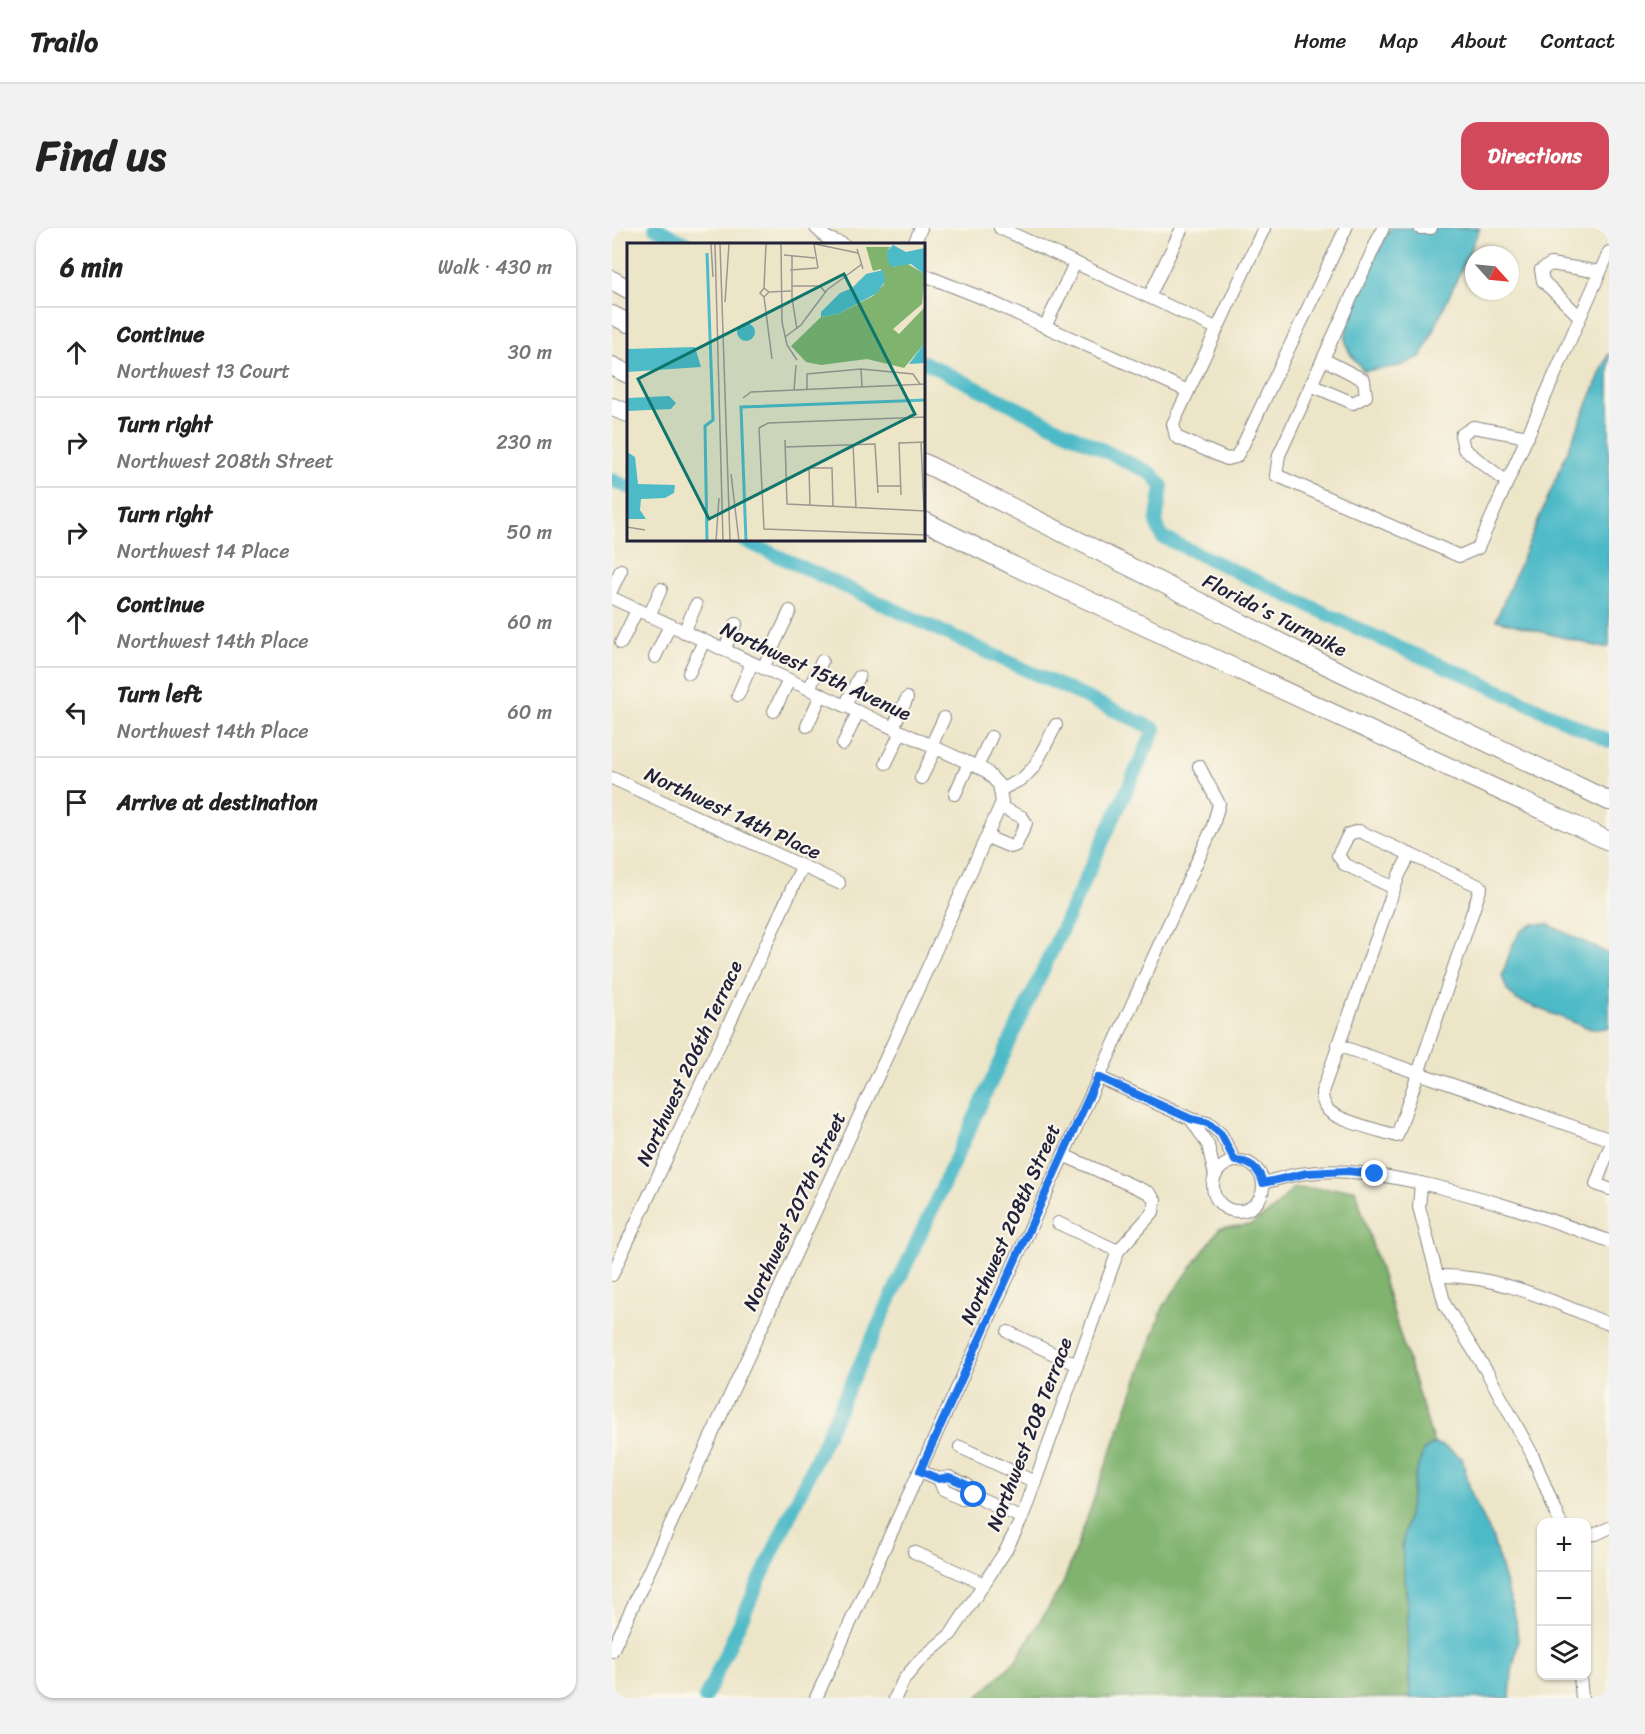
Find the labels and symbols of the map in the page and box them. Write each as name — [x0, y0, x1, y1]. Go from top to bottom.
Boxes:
inset map — [627, 243, 926, 542]
north arrow — [1465, 246, 1519, 300]
street label: Florida's Turnpike — [1196, 564, 1354, 667]
street label: Northwest 15th Avenue — [715, 612, 917, 731]
street label: Northwest 14th Place — [639, 757, 827, 870]
street label: Northwest 206th Terrace — [626, 954, 753, 1172]
street label: Northwest 207th Street — [733, 1106, 856, 1317]
street label: Northwest 208th Street — [950, 1118, 1071, 1330]
route end — [1361, 1160, 1387, 1186]
street label: Northwest 208 Terrace — [976, 1332, 1083, 1536]
route start — [960, 1481, 986, 1507]

